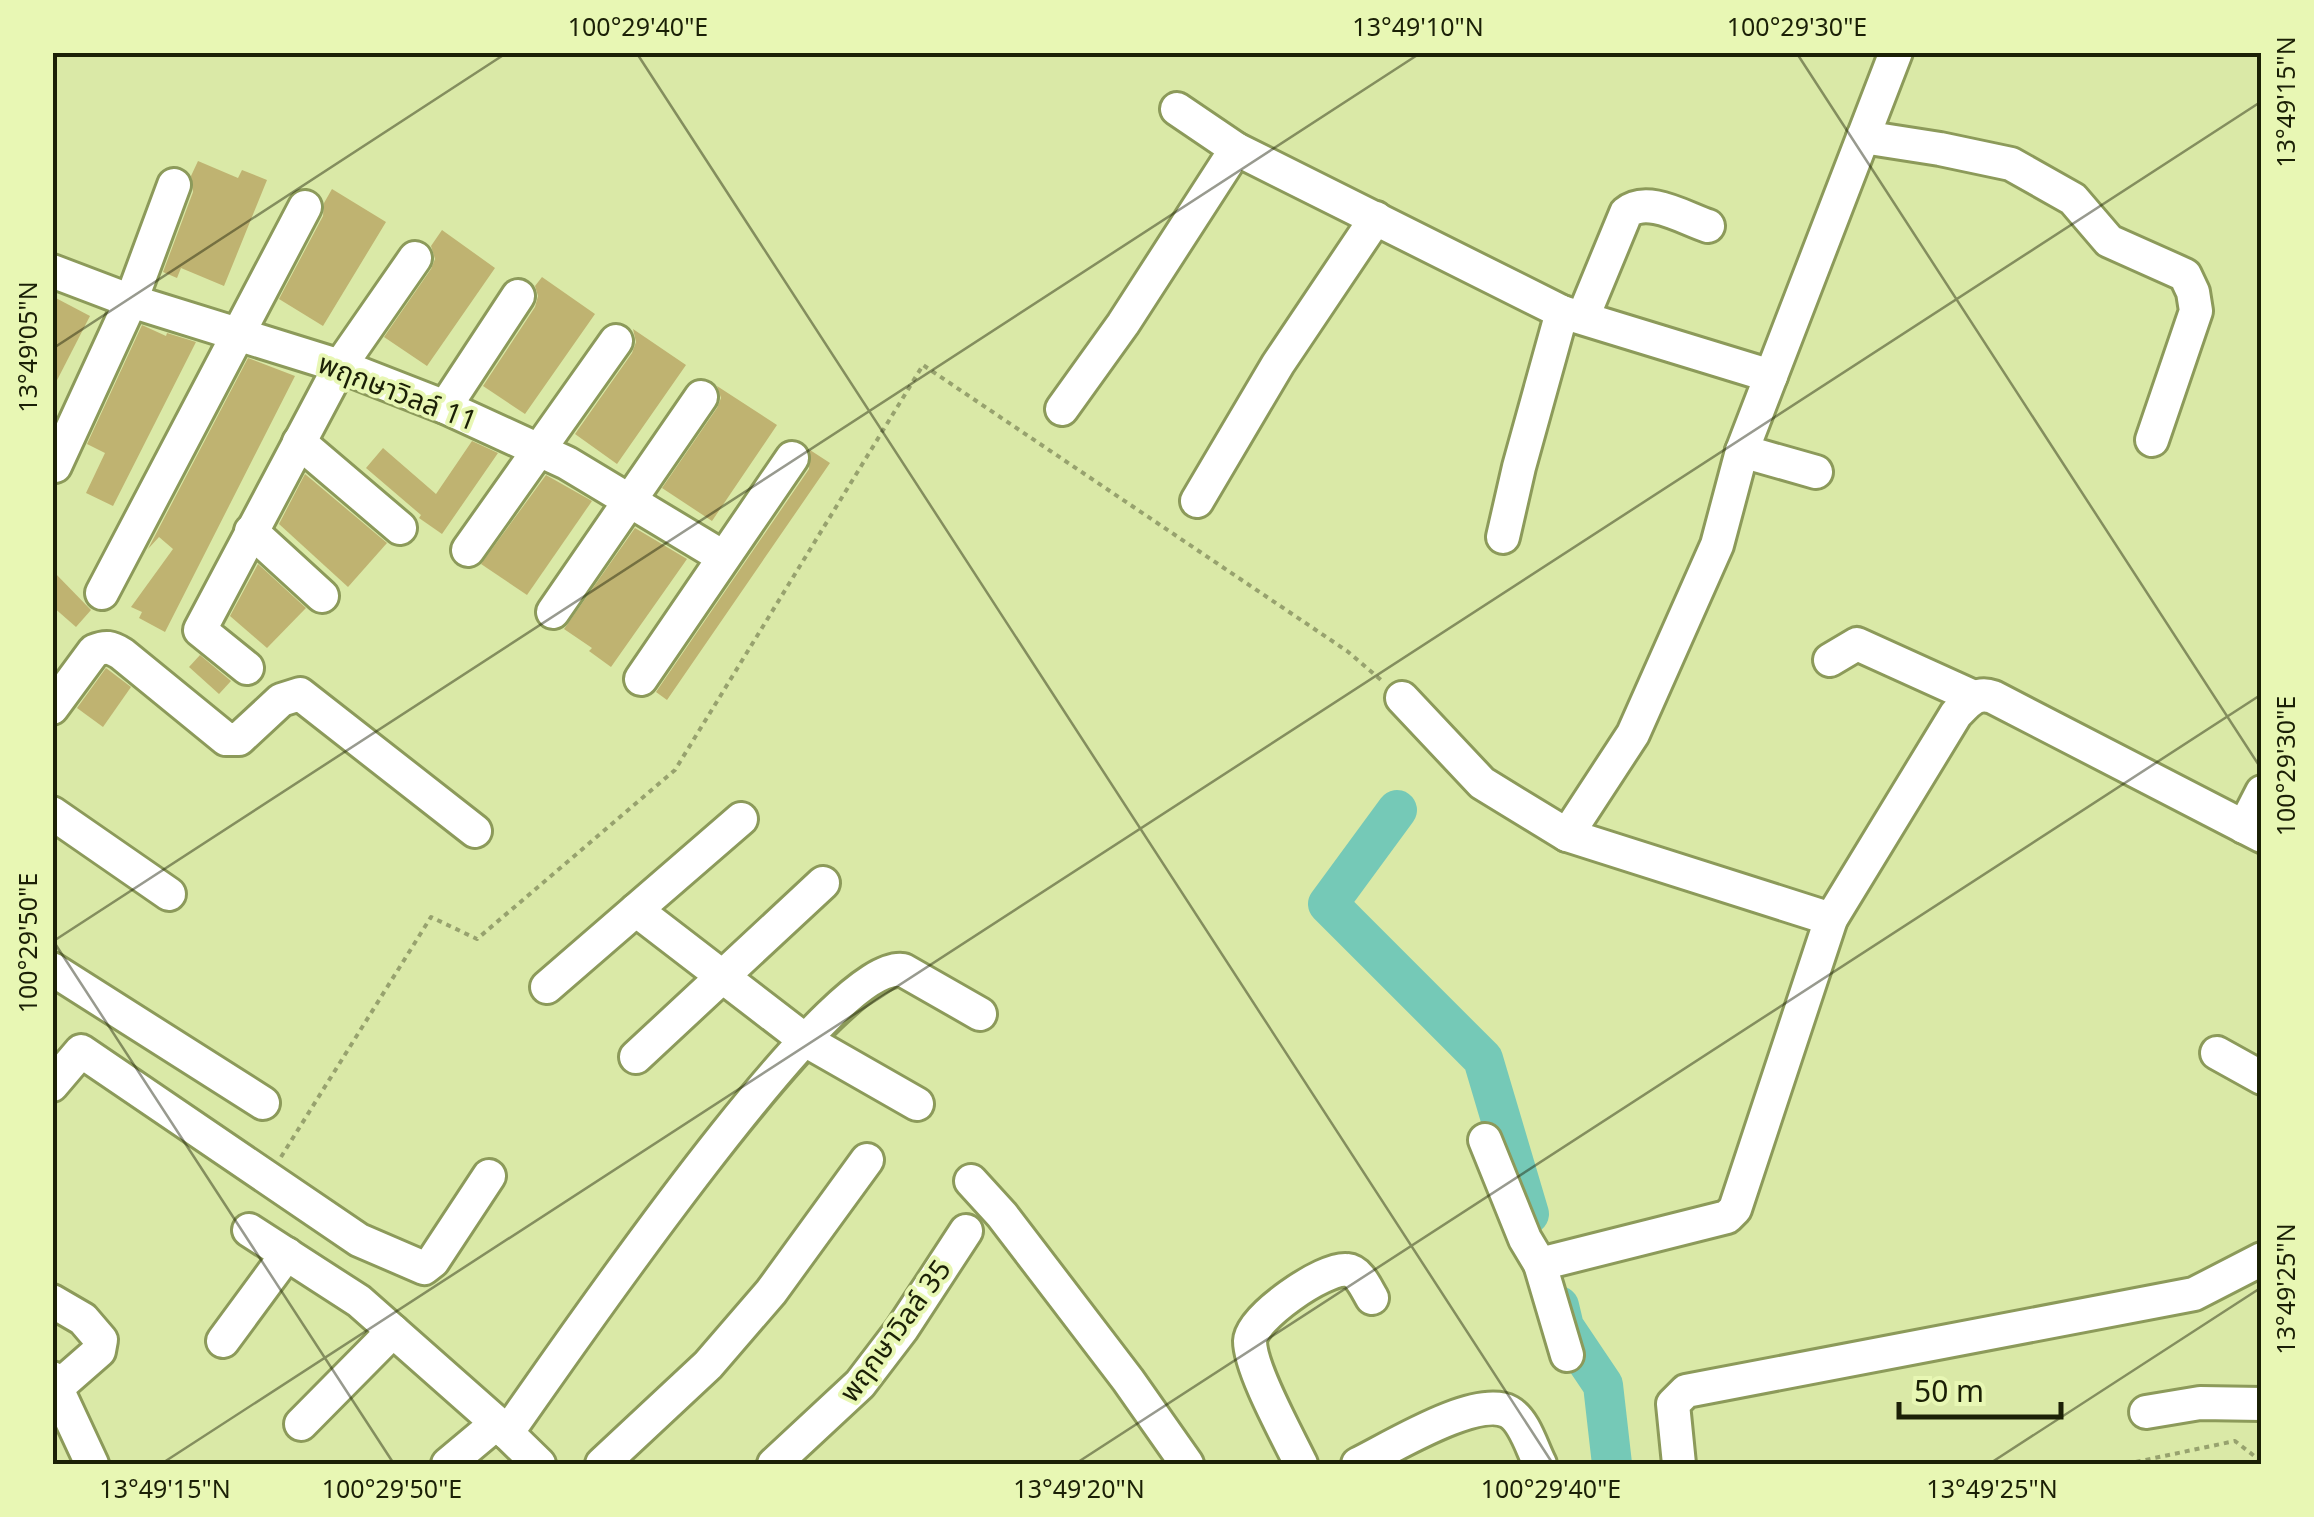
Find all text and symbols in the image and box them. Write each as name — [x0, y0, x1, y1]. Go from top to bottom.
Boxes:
text: 100°29'40"E — [568, 9, 708, 43]
text: 13°49'10"N — [1352, 9, 1484, 43]
text: 100°29'30"E — [1727, 9, 1867, 43]
text: 13°49'15"N — [2268, 36, 2302, 168]
text: 13°49'05"N — [10, 281, 44, 413]
street label: พฤกษาวิลล์ 11 — [313, 343, 483, 439]
text: 100°29'30"E — [2268, 696, 2302, 836]
text: 100°29'50"E — [10, 873, 44, 1013]
text: 13°49'25"N — [2268, 1223, 2302, 1355]
street label: พฤกษาวิลล์ 35 — [829, 1251, 959, 1409]
scale bar — [1899, 1357, 2062, 1419]
text: 50 m — [1914, 1370, 1984, 1411]
text: 13°49'15"N — [99, 1471, 231, 1505]
text: 100°29'50"E — [322, 1471, 462, 1505]
text: 13°49'20"N — [1013, 1471, 1145, 1505]
text: 100°29'40"E — [1481, 1471, 1621, 1505]
text: 13°49'25"N — [1926, 1471, 2058, 1505]

